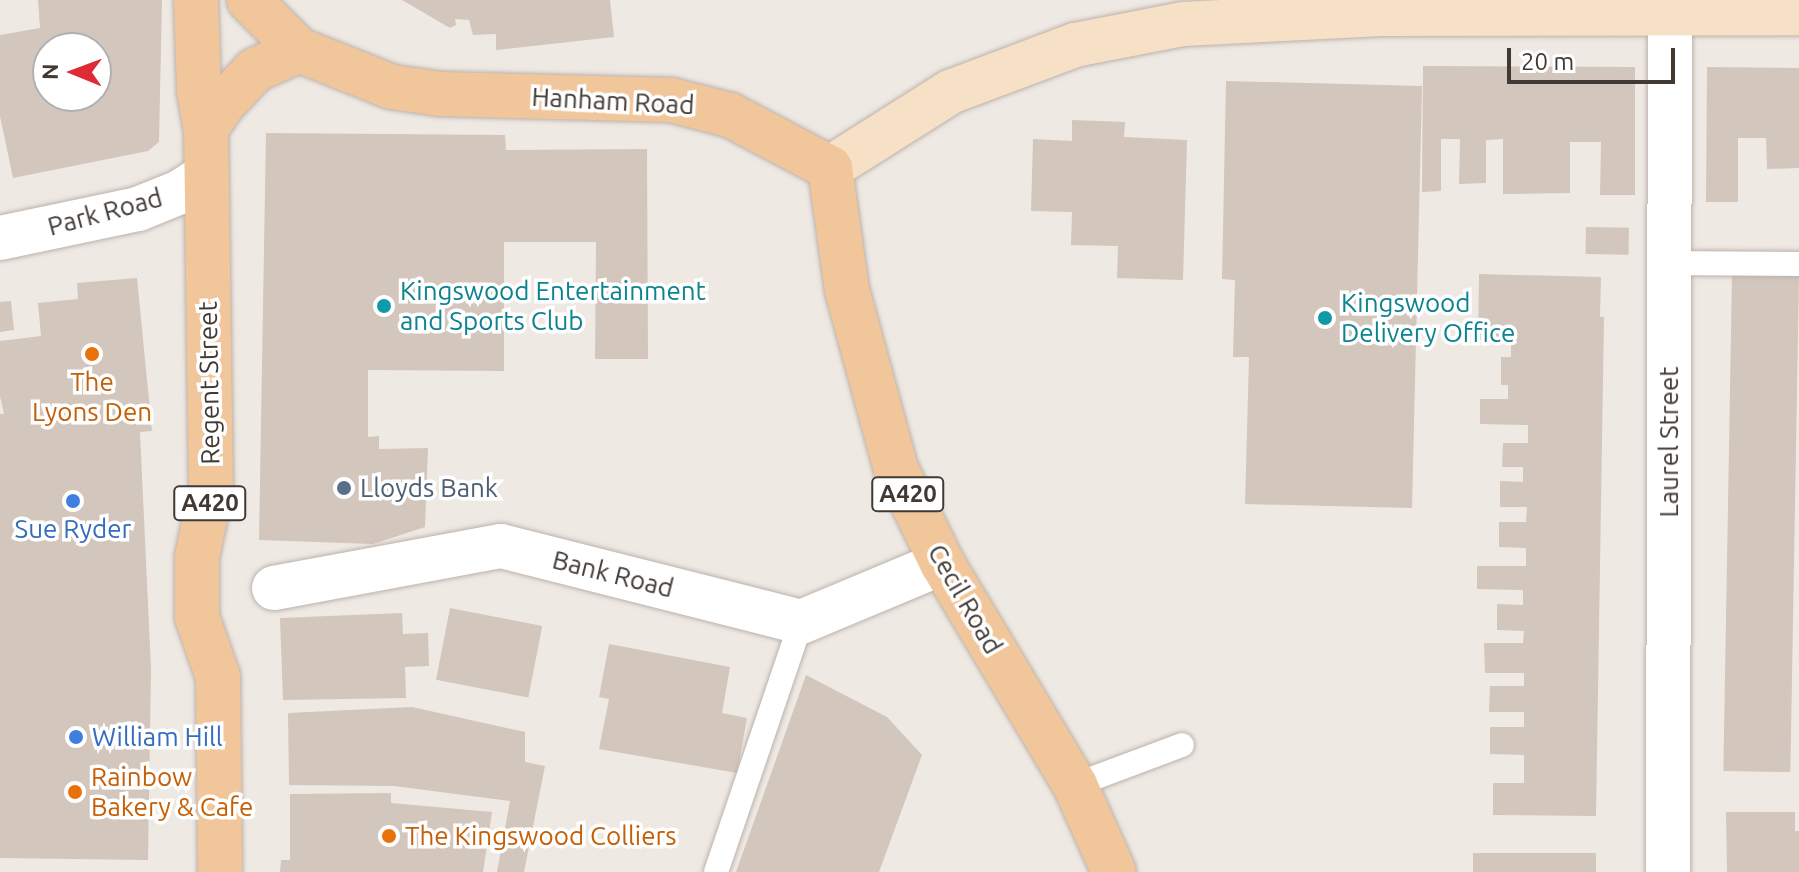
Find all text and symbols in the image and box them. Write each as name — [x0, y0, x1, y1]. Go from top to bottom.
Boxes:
north arrow — [32, 32, 112, 112]
scale bar — [1511, 32, 1679, 82]
text: 20 m — [1521, 48, 1574, 75]
text: N — [37, 63, 62, 80]
street label: Hanham Road — [531, 81, 695, 121]
street label: Park Road — [44, 182, 166, 242]
place label: Kingswood Entertainment and Sports Club — [400, 275, 706, 336]
place label: Kingswood Delivery Office — [1341, 287, 1515, 348]
marker: Kingswood Entertainment and Sports Club — [375, 297, 393, 315]
street label: Regent Street — [192, 301, 226, 465]
marker: Kingswood Delivery Office — [1316, 309, 1334, 327]
marker: The Lyons Den — [83, 345, 101, 363]
place label: The Lyons Den — [32, 366, 152, 428]
street label: Laurel Street — [1653, 366, 1685, 518]
place label: Lloyds Bank — [360, 472, 498, 504]
road number: A420 — [870, 474, 946, 514]
marker: Lloyds Bank — [335, 479, 353, 497]
road number: A420 — [172, 483, 248, 523]
marker: Sue Ryder — [64, 492, 82, 510]
place label: Sue Ryder — [15, 513, 131, 545]
street label: Cecil Road — [921, 539, 1009, 659]
street label: Bank Road — [549, 544, 677, 604]
place label: William Hill — [92, 721, 223, 753]
marker: William Hill — [67, 728, 85, 746]
place label: Rainbow Bakery & Cafe — [91, 761, 253, 822]
marker: Rainbow Bakery & Cafe — [66, 783, 84, 801]
place label: The Kingswood Colliers — [405, 820, 677, 852]
marker: The Kingswood Colliers — [380, 827, 398, 845]

